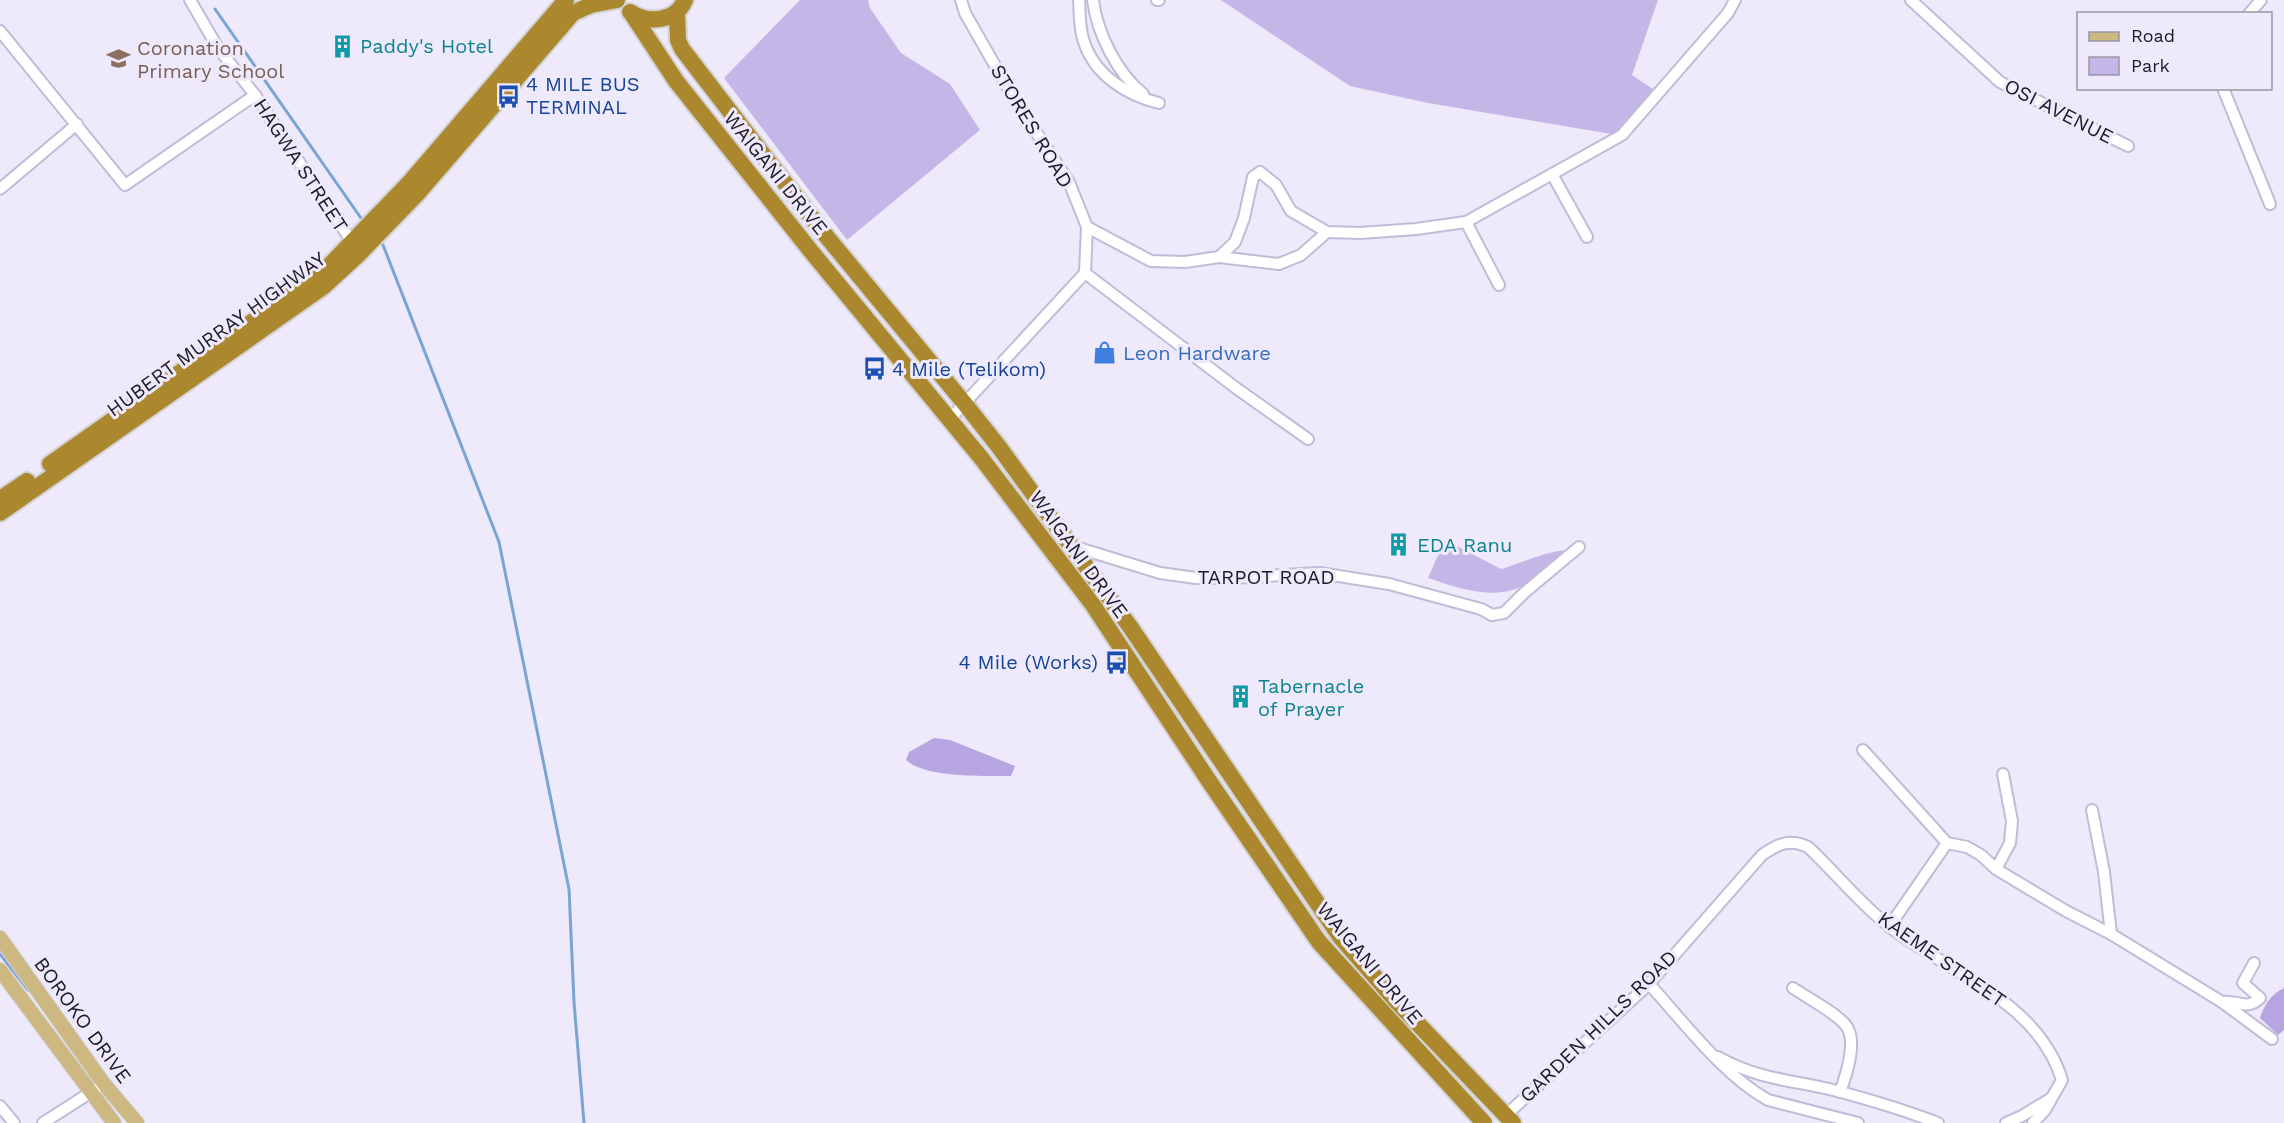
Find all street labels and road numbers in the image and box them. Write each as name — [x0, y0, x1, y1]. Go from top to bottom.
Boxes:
street label: STORES ROAD — [986, 60, 1078, 192]
street label: OSI AVENUE — [2001, 73, 2117, 149]
street label: HAGWA STREET — [249, 94, 353, 236]
street label: WAIGANI DRIVE — [719, 106, 833, 240]
street label: HUBERT MURRAY HIGHWAY — [102, 246, 331, 421]
street label: WAIGANI DRIVE — [1025, 485, 1133, 623]
street label: TARPOT ROAD — [1197, 565, 1335, 589]
street label: WAIGANI DRIVE — [1312, 897, 1428, 1029]
street label: KAEME STREET — [1873, 906, 2011, 1012]
street label: GARDEN HILLS ROAD — [1514, 945, 1682, 1107]
street label: BOROKO DRIVE — [29, 952, 137, 1088]

